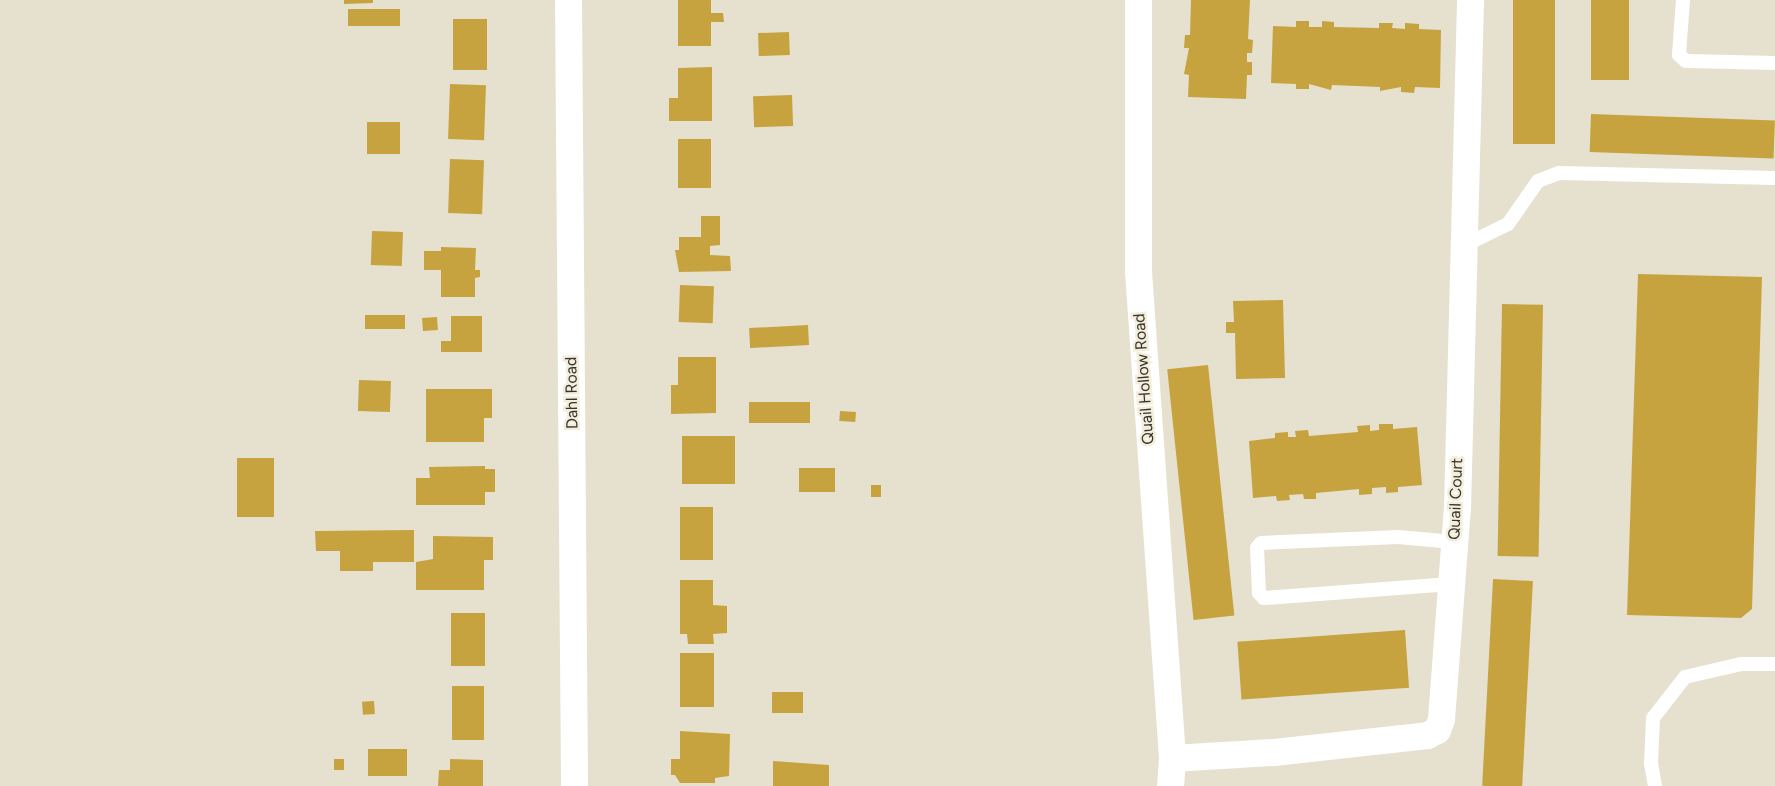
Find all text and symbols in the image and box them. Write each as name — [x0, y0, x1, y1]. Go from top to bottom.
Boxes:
street label: Quail Hollow Road — [1130, 313, 1158, 445]
street label: Dahl Road — [562, 357, 582, 429]
street label: Quail Court — [1445, 458, 1467, 540]

